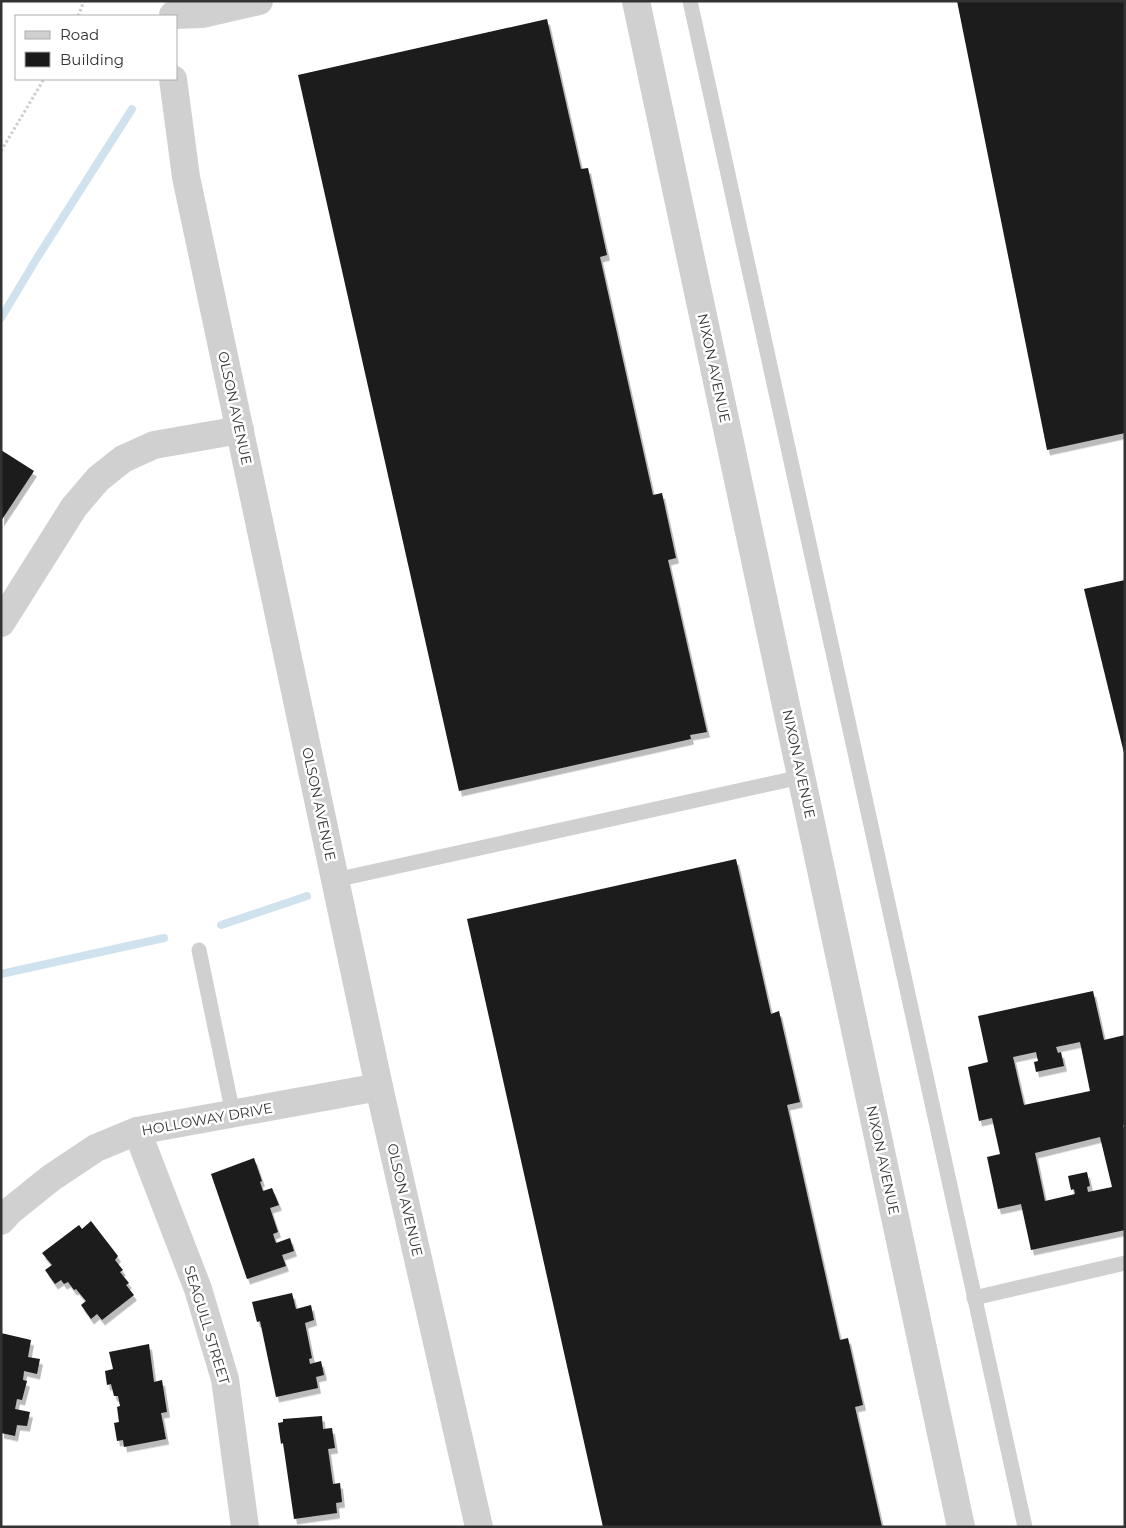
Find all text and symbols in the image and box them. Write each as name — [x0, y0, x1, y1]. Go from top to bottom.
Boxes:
legend — [15, 15, 178, 80]
text: Road — [60, 25, 99, 44]
text: Building — [60, 50, 124, 69]
street label: NIXON AVENUE — [694, 312, 734, 424]
street label: OLSON AVENUE — [214, 350, 256, 466]
street label: NIXON AVENUE — [779, 708, 819, 820]
street label: OLSON AVENUE — [298, 746, 340, 862]
street label: HOLLOWAY DRIVE — [140, 1099, 274, 1139]
street label: NIXON AVENUE — [863, 1104, 903, 1216]
street label: OLSON AVENUE — [383, 1142, 427, 1258]
street label: SEAGULL STREET — [180, 1263, 234, 1387]

